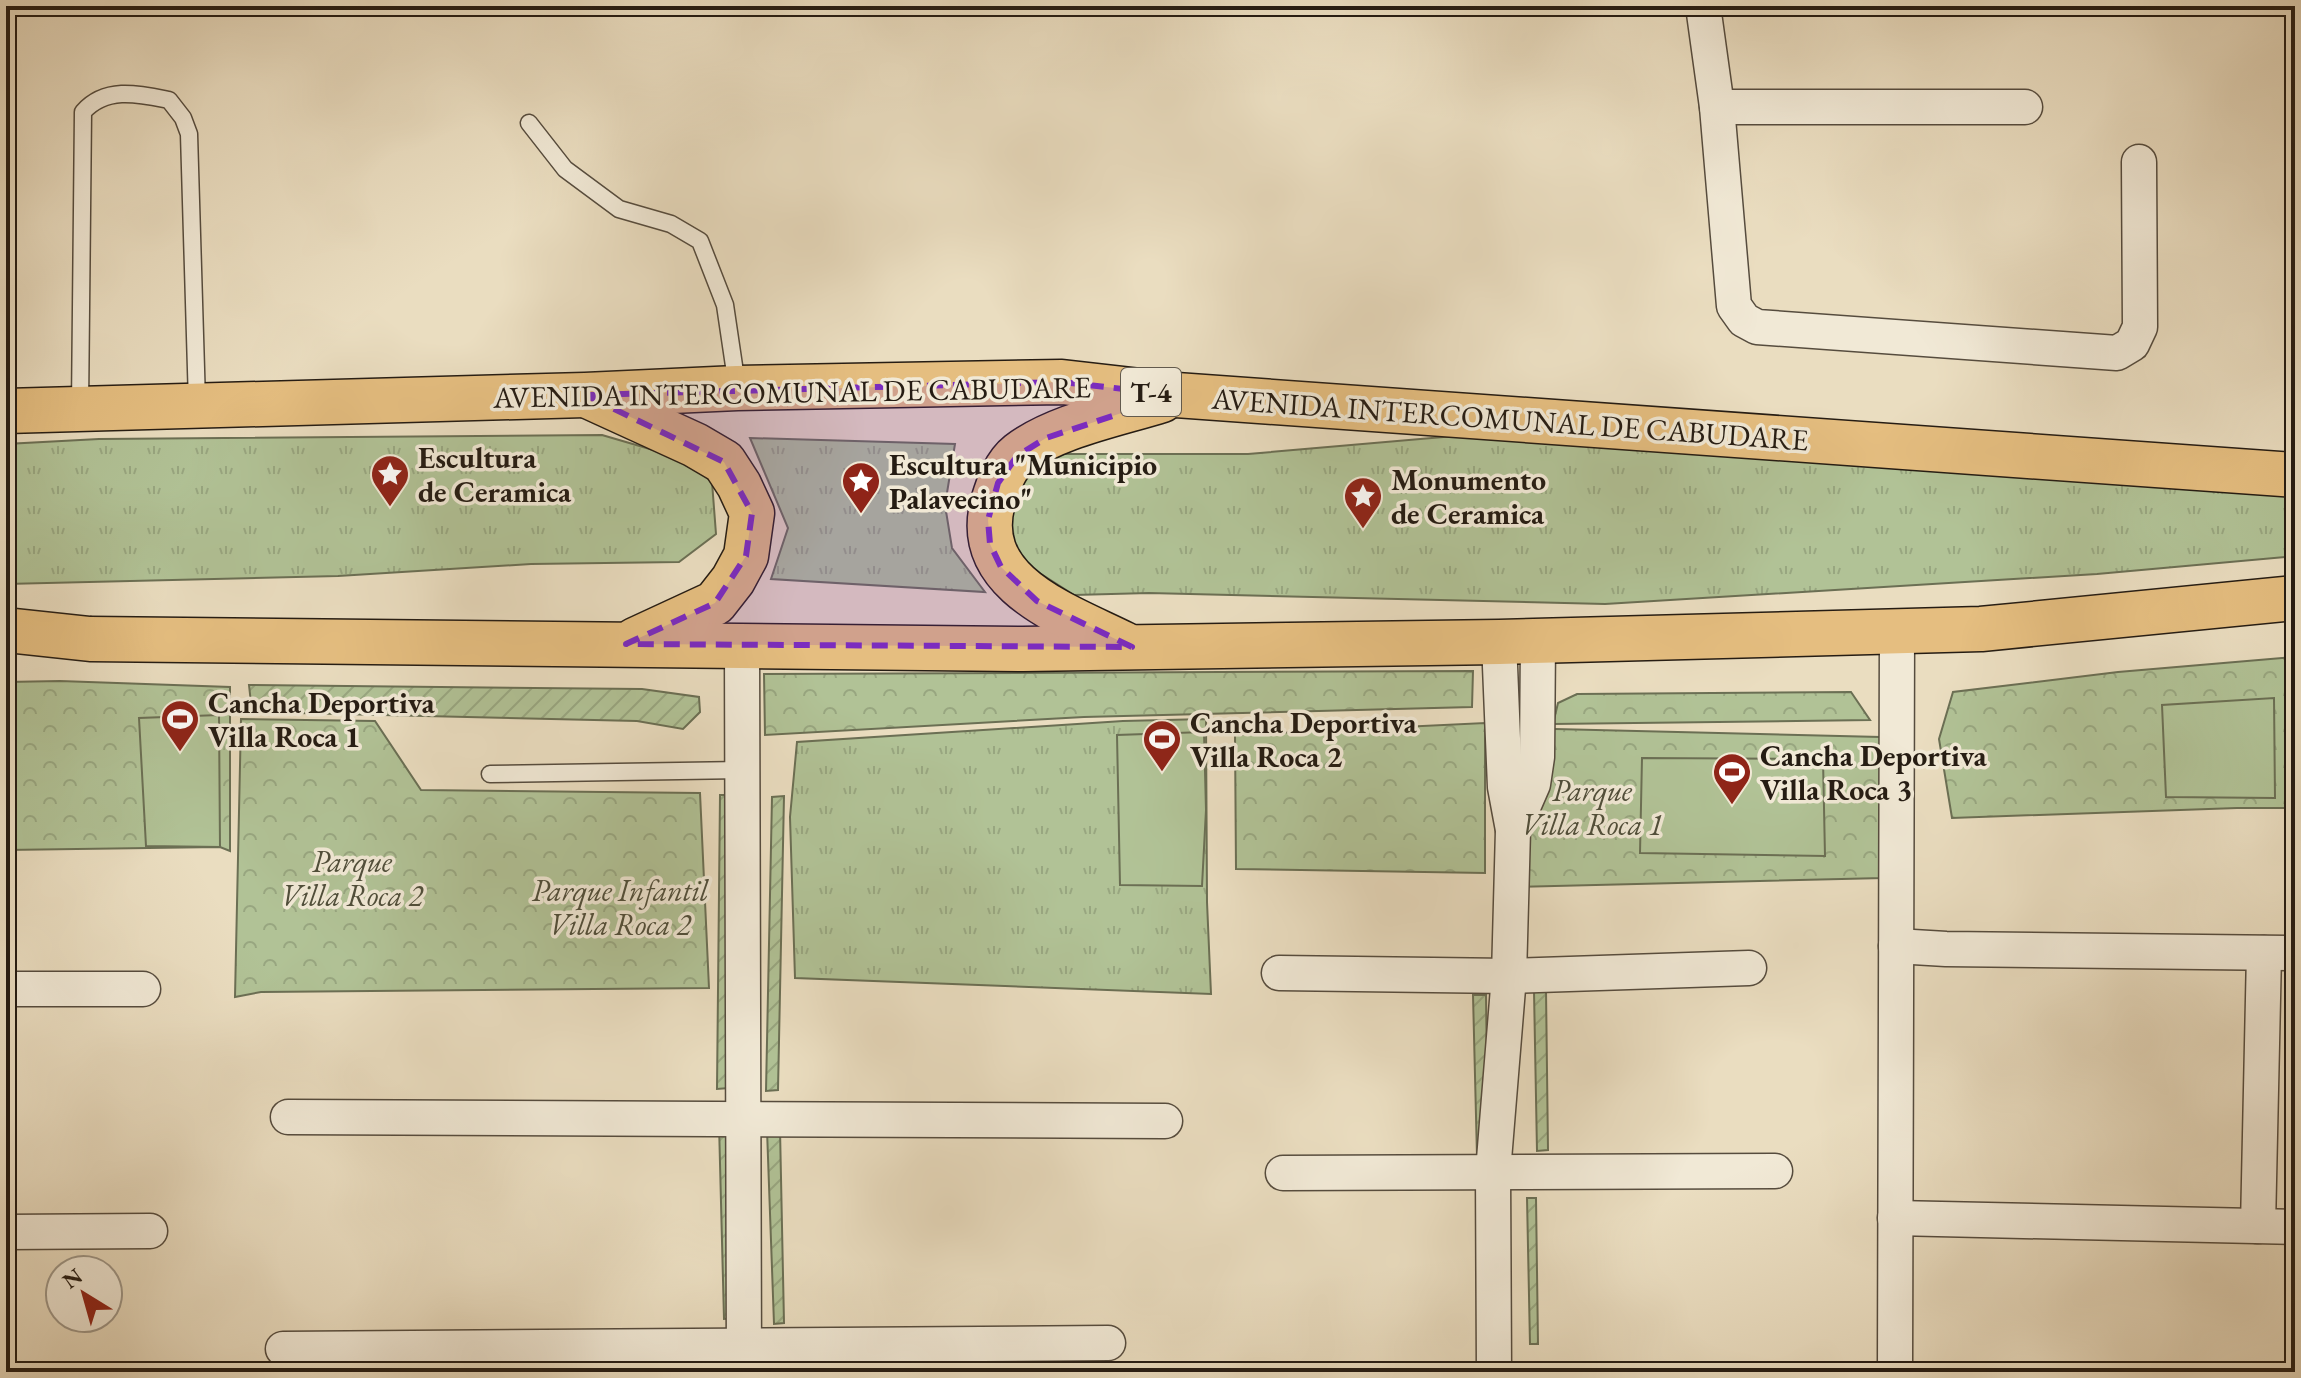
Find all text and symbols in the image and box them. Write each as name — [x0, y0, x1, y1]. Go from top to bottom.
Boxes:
street label: AVENIDA INTERCOMUNAL DE CABUDARE — [492, 367, 1091, 417]
road number: T-4 — [1121, 368, 1181, 416]
street label: AVENIDA INTERCOMUNAL DE CABUDARE — [1209, 379, 1810, 459]
place label: Escultura de Ceramica — [418, 438, 572, 511]
place label: Escultura "Municipio Palavecino" — [889, 445, 1157, 518]
place icon: Escultura de Ceramica — [369, 453, 411, 508]
place icon: Escultura "Municipio Palavecino" — [840, 460, 882, 515]
place label: Monumento de Ceramica — [1391, 460, 1546, 533]
place icon: Monumento de Ceramica — [1342, 475, 1384, 530]
place label: Cancha Deportiva Villa Roca 1 — [208, 683, 436, 756]
sports icon: Cancha Deportiva Villa Roca 1 — [159, 698, 201, 753]
place label: Cancha Deportiva Villa Roca 2 — [1190, 703, 1418, 776]
sports icon: Cancha Deportiva Villa Roca 2 — [1141, 718, 1183, 773]
place label: Cancha Deportiva Villa Roca 3 — [1760, 736, 1988, 809]
sports icon: Cancha Deportiva Villa Roca 3 — [1711, 751, 1753, 806]
park label: Parque Villa Roca 1 — [1521, 771, 1663, 844]
park label: Parque Villa Roca 2 — [281, 842, 424, 915]
park label: Parque Infantil Villa Roca 2 — [532, 871, 710, 944]
north arrow — [44, 1254, 124, 1334]
text: N — [56, 1261, 88, 1295]

